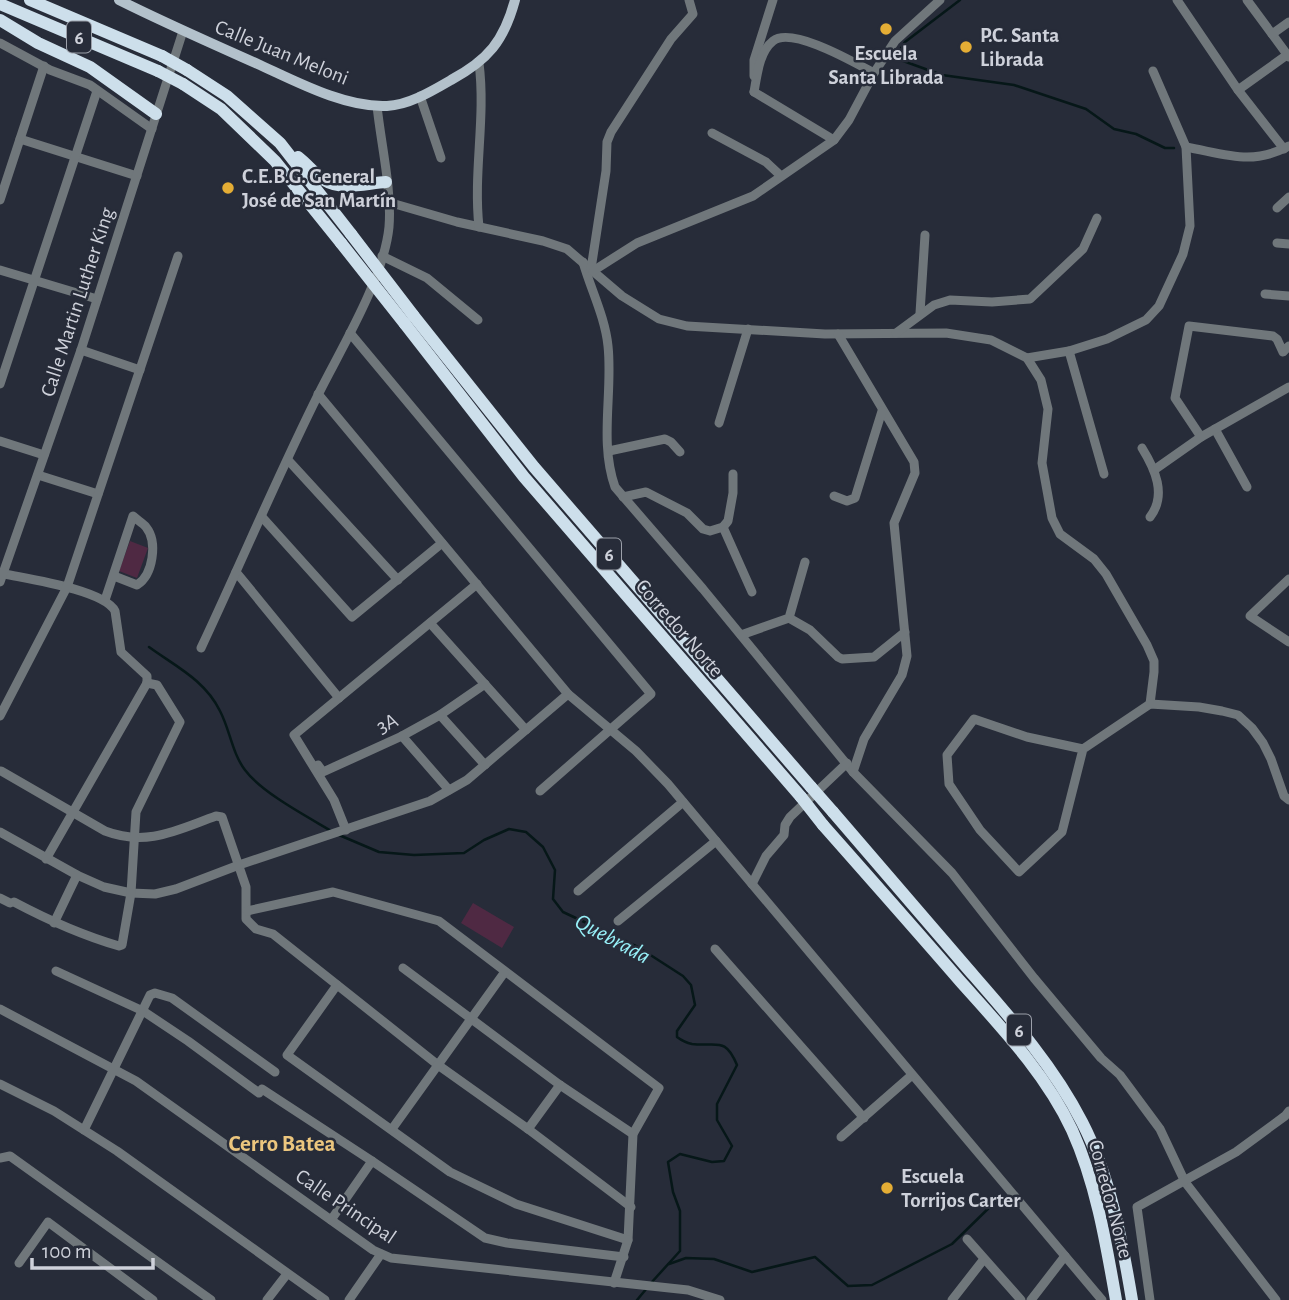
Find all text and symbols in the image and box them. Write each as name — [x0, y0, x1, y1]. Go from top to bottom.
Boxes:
street label: Calle Juan Meloni — [212, 16, 352, 89]
marker: Escuela Santa Librada — [878, 21, 894, 37]
road number: 6 — [67, 22, 91, 52]
place label: P.C. Santa Librada — [980, 25, 1059, 70]
marker: P.C. Santa Librada — [958, 39, 974, 55]
place label: Escuela Santa Librada — [828, 43, 944, 88]
place label: C.E.B.G. General José de San Martín — [242, 166, 396, 211]
marker: C.E.B.G. General José de San Martín — [220, 180, 236, 196]
street label: Calle Martin Luther King — [37, 204, 118, 399]
road number: 6 — [597, 538, 621, 569]
street label: Corredor Norte — [632, 575, 728, 681]
street label: 3A — [373, 709, 401, 737]
water label: Quebrada — [571, 910, 654, 969]
road number: 6 — [1007, 1014, 1031, 1046]
district label: Cerro Batea — [228, 1133, 336, 1156]
street label: Corredor Norte — [1085, 1138, 1136, 1261]
street label: Calle Principal — [292, 1165, 400, 1248]
place label: Escuela Torrijos Carter — [901, 1166, 1021, 1211]
marker: Escuela Torrijos Carter — [879, 1180, 895, 1196]
scale bar — [32, 1226, 152, 1270]
text: 100 m — [42, 1241, 92, 1262]

